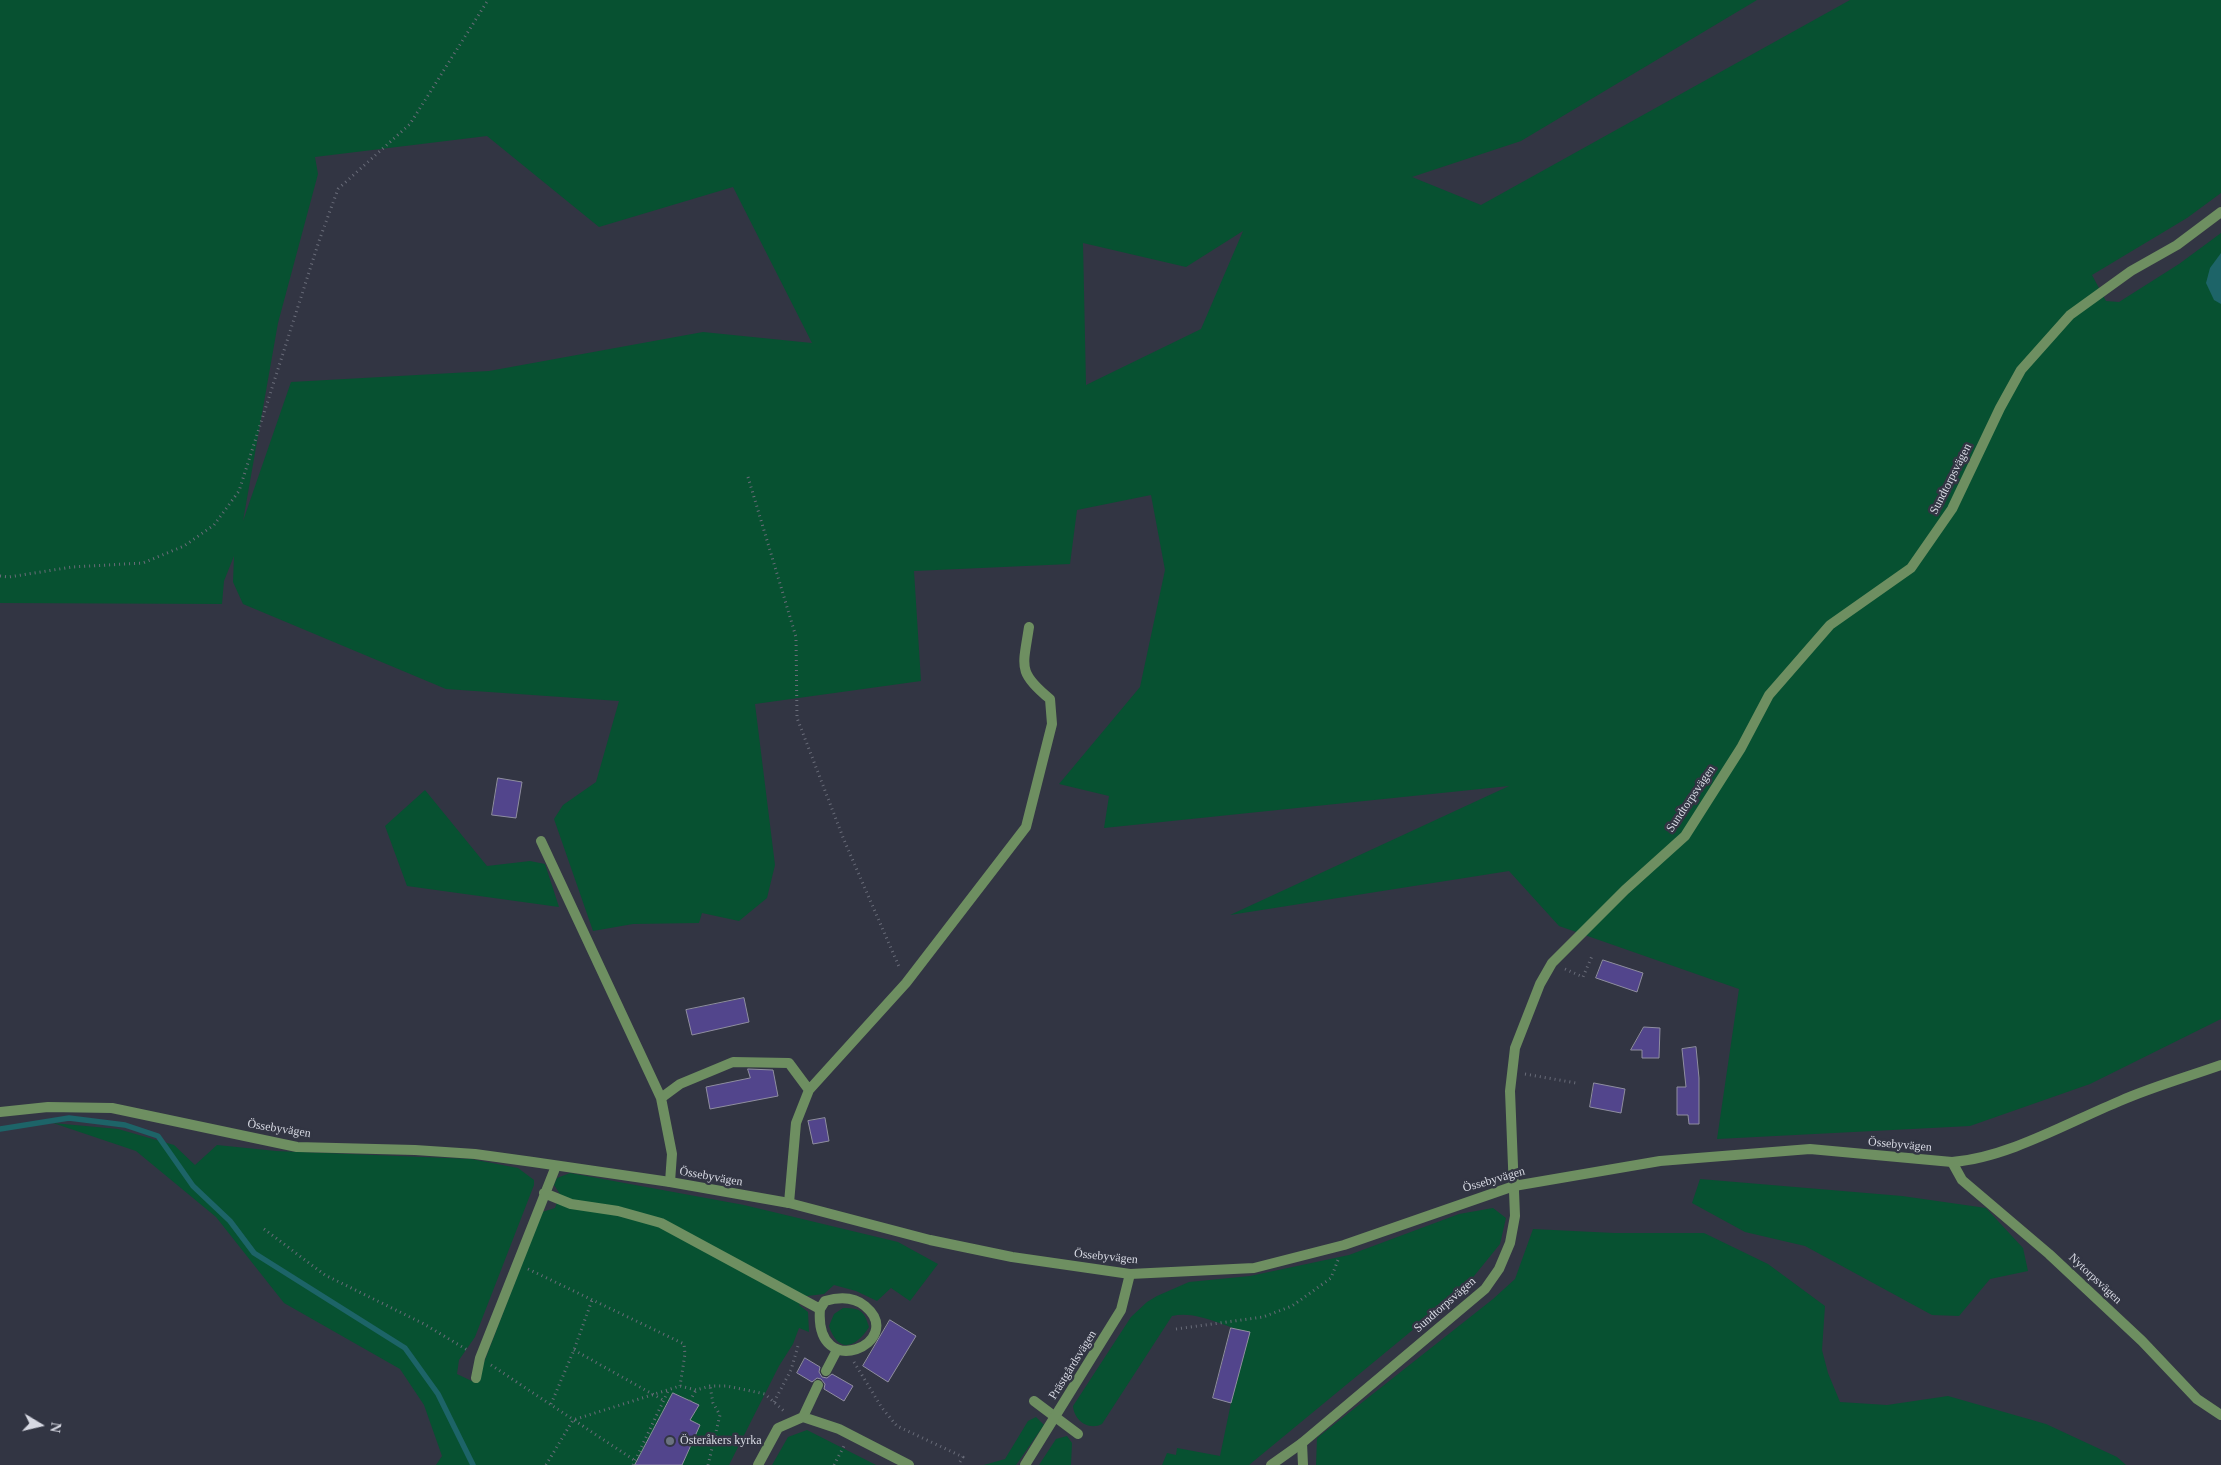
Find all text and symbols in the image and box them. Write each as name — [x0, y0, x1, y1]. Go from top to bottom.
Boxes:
street label: Sundtorpsvägen — [1927, 441, 1975, 517]
street label: Sundtorpsvägen — [1663, 763, 1719, 835]
street label: Össebyvägen — [246, 1117, 312, 1141]
street label: Össebyvägen — [1868, 1135, 1932, 1155]
street label: Össebyvägen — [678, 1164, 744, 1190]
street label: Össebyvägen — [1461, 1164, 1527, 1196]
street label: Össebyvägen — [1073, 1246, 1139, 1268]
street label: Nytorpsvägen — [2065, 1251, 2125, 1307]
street label: Sundtorpsvägen — [1411, 1274, 1479, 1336]
street label: Prästgårdsvägen — [1046, 1328, 1100, 1402]
north arrow — [15, 1400, 65, 1450]
text: N — [47, 1421, 64, 1434]
place label: Österåkers kyrka — [680, 1434, 762, 1448]
marker: Österåkers kyrka — [664, 1435, 676, 1447]

